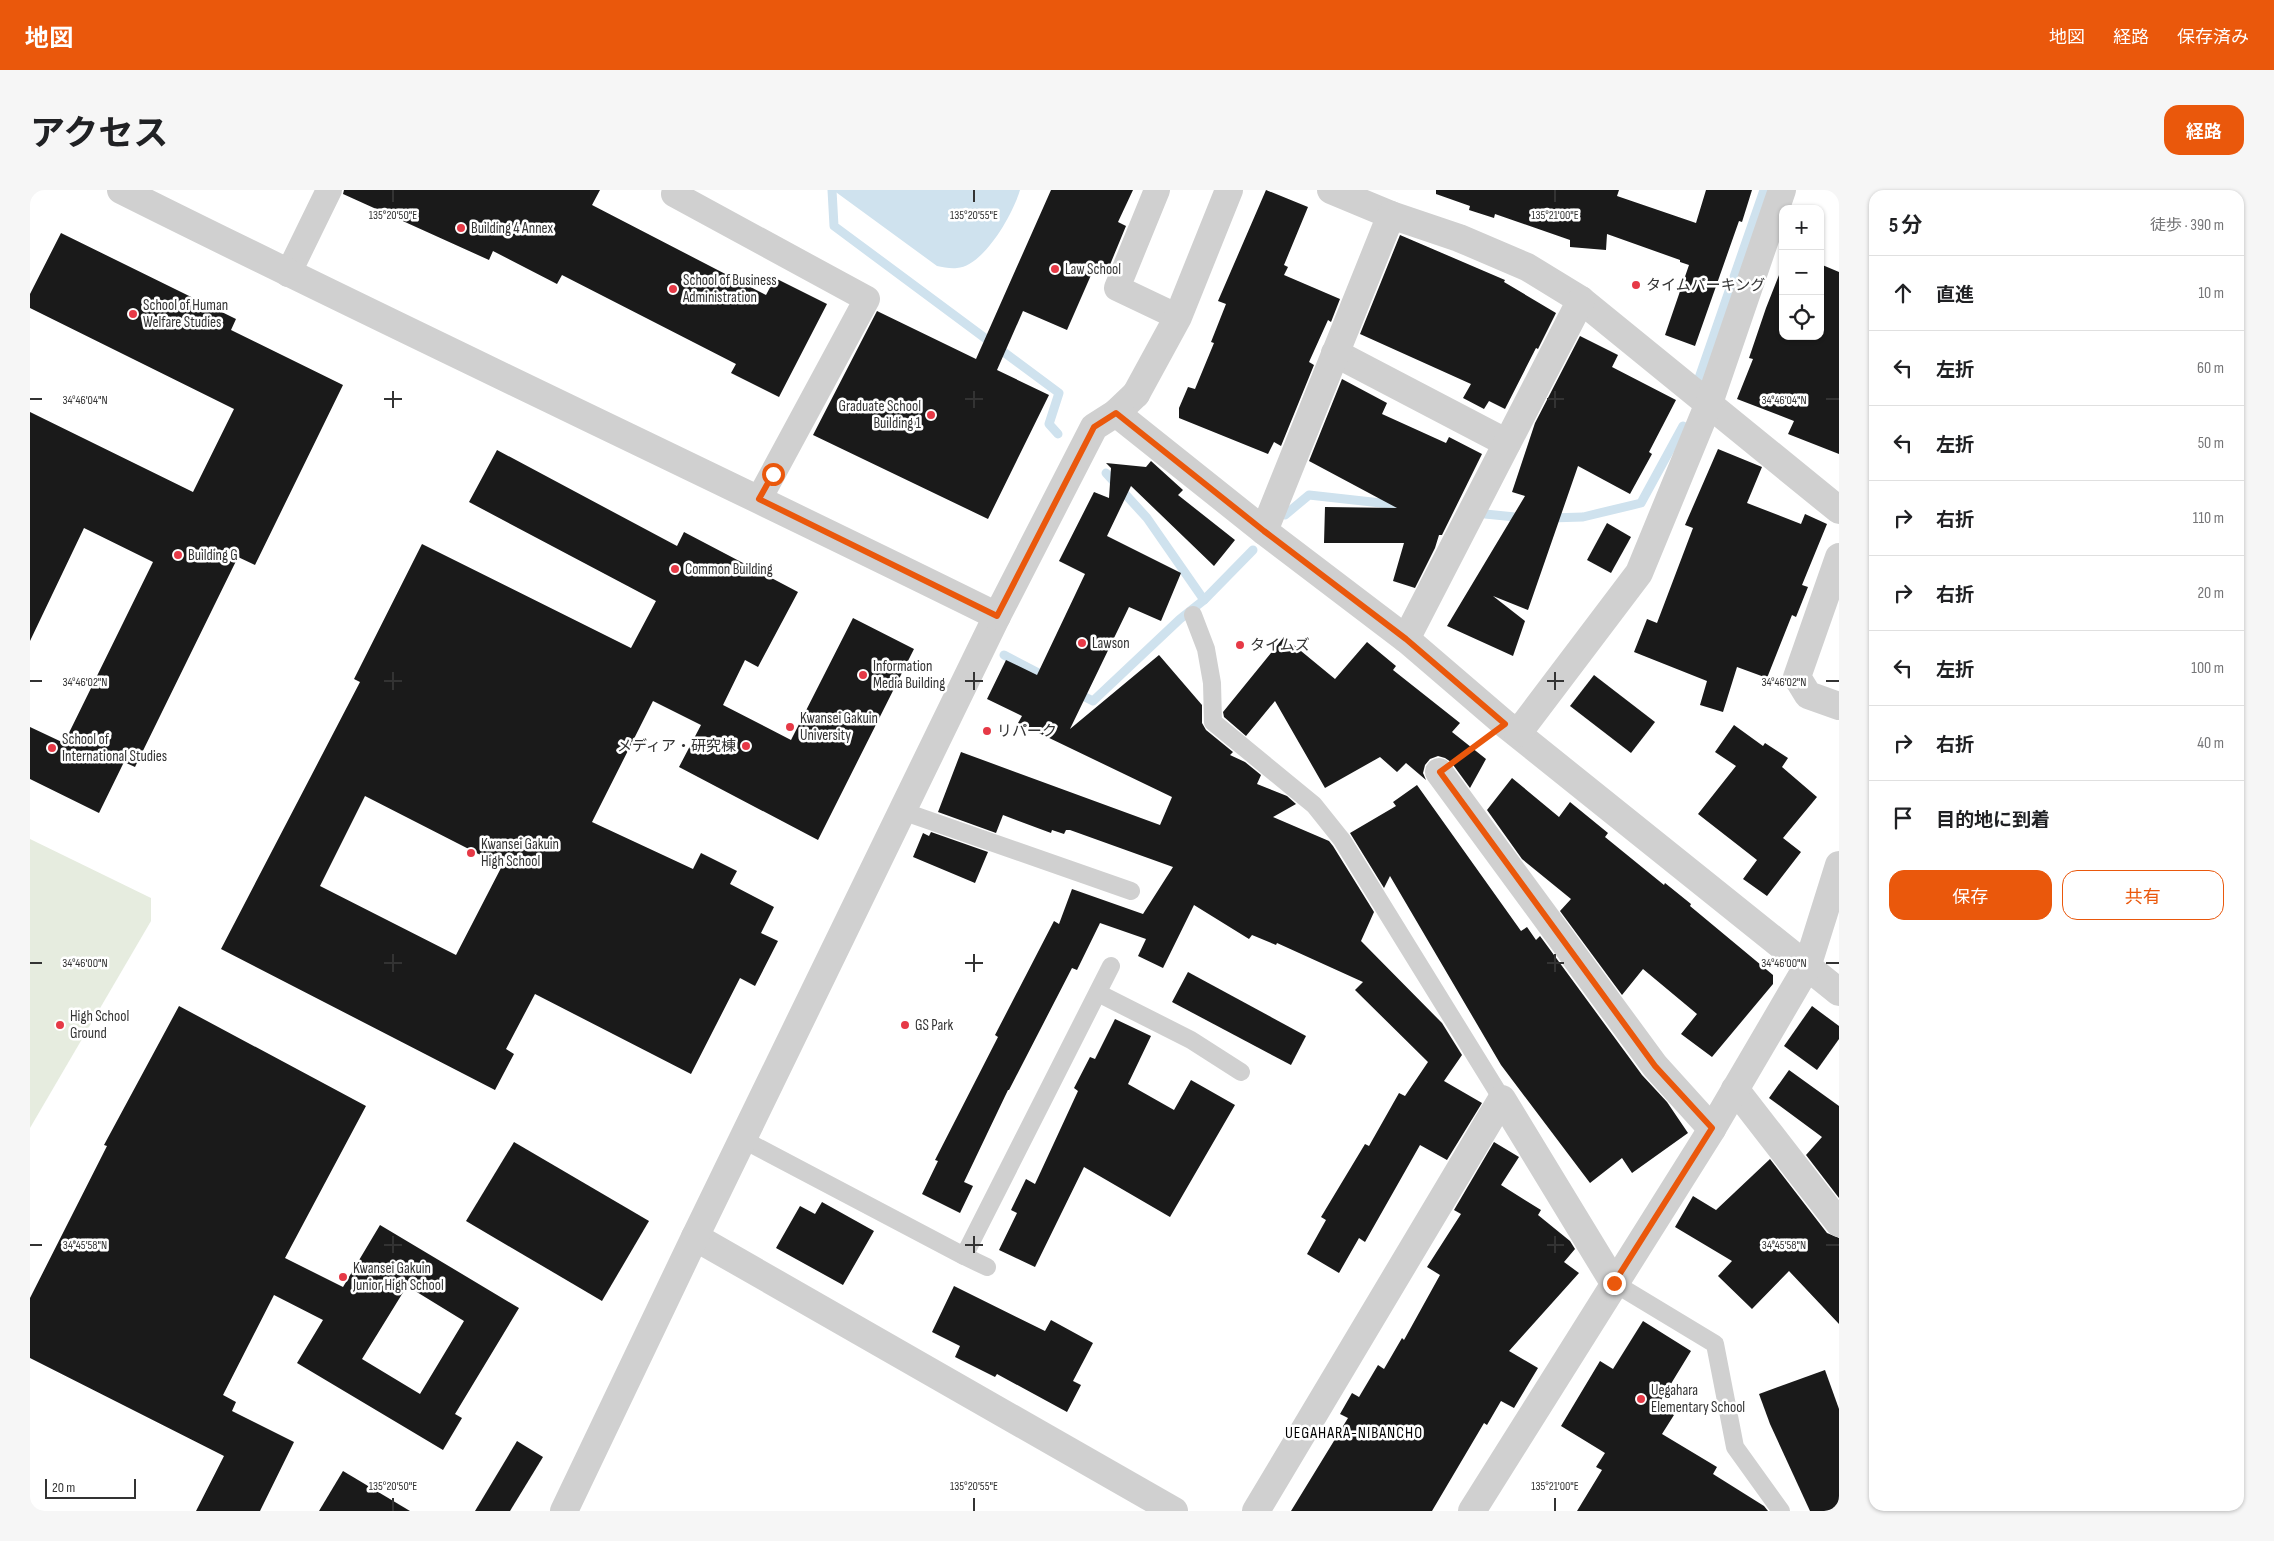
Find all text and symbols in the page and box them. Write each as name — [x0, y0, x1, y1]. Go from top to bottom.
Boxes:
text: 地図 — [25, 24, 73, 53]
text: 地図 — [2049, 27, 2085, 48]
text: 経路 — [2113, 27, 2149, 48]
text: 保存済み — [2177, 27, 2249, 48]
button: 経路 — [2164, 105, 2244, 155]
text: アクセス — [30, 113, 168, 156]
map controls — [1779, 205, 1824, 340]
button: + — [1779, 205, 1824, 250]
text: 135°20'50"E — [369, 208, 417, 223]
text: 135°20'55"E — [950, 208, 998, 223]
text: 135°21'00"E — [1531, 208, 1579, 223]
text: 5 分 — [1889, 213, 1923, 238]
text: 徒歩 · 390 m — [2150, 216, 2224, 235]
place label: Building 4 Annex — [471, 219, 553, 238]
marker: Building 4 Annex — [455, 222, 467, 234]
button: − — [1779, 250, 1824, 295]
place label: Law School — [1065, 260, 1121, 279]
marker: Law School — [1049, 263, 1061, 275]
place label: School of Business Administration — [682, 271, 777, 307]
place label: タイムパーキング — [1646, 276, 1765, 295]
marker: タイムパーキング — [1630, 279, 1642, 291]
icon: ahead — [1889, 279, 1917, 307]
marker: School of Business Administration — [667, 283, 679, 295]
text: 直進 — [1936, 284, 1974, 307]
text: 10 m — [2198, 284, 2224, 303]
button: locate — [1779, 295, 1824, 340]
place label: School of Human Welfare Studies — [143, 296, 228, 332]
marker: School of Human Welfare Studies — [127, 308, 139, 320]
icon: left — [1889, 354, 1917, 382]
text: 左折 — [1936, 359, 1974, 382]
text: 60 m — [2197, 359, 2224, 378]
text: 34°46'04"N — [62, 393, 108, 408]
text: 34°46'04"N — [1761, 393, 1807, 408]
place label: Graduate School Building 1 — [838, 397, 922, 433]
marker: Graduate School Building 1 — [925, 409, 937, 421]
icon: left — [1889, 429, 1917, 457]
text: 左折 — [1936, 434, 1974, 457]
text: 50 m — [2198, 434, 2224, 453]
route start — [762, 463, 785, 486]
icon: right — [1889, 504, 1917, 532]
text: 右折 — [1936, 509, 1974, 532]
text: 110 m — [2193, 509, 2224, 528]
place label: Building G — [188, 546, 238, 565]
marker: Building G — [172, 549, 184, 561]
place label: Common Building — [685, 560, 773, 579]
marker: Common Building — [669, 563, 681, 575]
icon: right — [1889, 579, 1917, 607]
text: 右折 — [1936, 584, 1974, 607]
text: 20 m — [2197, 584, 2224, 603]
place label: Lawson — [1092, 634, 1130, 653]
place label: タイムズ — [1250, 636, 1310, 655]
marker: Lawson — [1076, 637, 1088, 649]
marker: タイムズ — [1234, 639, 1246, 651]
icon: left — [1889, 654, 1917, 682]
place label: Information Media Building — [873, 657, 945, 693]
text: 左折 — [1936, 659, 1974, 682]
text: 100 m — [2191, 659, 2224, 678]
marker: Information Media Building — [857, 669, 869, 681]
text: 34°46'02"N — [62, 675, 108, 690]
text: 34°46'02"N — [1761, 675, 1807, 690]
place label: Kwansei Gakuin University — [800, 709, 878, 745]
marker: Kwansei Gakuin University — [784, 721, 796, 733]
place label: リパーク — [997, 722, 1057, 741]
marker: リパーク — [981, 725, 993, 737]
icon: right — [1889, 729, 1917, 757]
place label: School of International Studies — [62, 730, 167, 766]
text: 右折 — [1936, 734, 1974, 757]
text: 40 m — [2197, 734, 2224, 753]
place label: メディア・研究棟 — [617, 737, 736, 756]
marker: メディア・研究棟 — [740, 740, 752, 752]
marker: School of International Studies — [46, 742, 58, 754]
icon: arrive — [1889, 804, 1917, 832]
text: 目的地に到着 — [1936, 809, 2050, 832]
place label: Kwansei Gakuin High School — [481, 835, 559, 871]
marker: Kwansei Gakuin High School — [465, 847, 477, 859]
button: 保存 — [1889, 870, 2052, 920]
button: 共有 — [2062, 870, 2224, 920]
text: 34°46'00"N — [62, 956, 108, 971]
text: 34°46'00"N — [1761, 956, 1807, 971]
place label: High School Ground — [70, 1007, 129, 1043]
place label: GS Park — [915, 1016, 953, 1035]
marker: High School Ground — [54, 1019, 66, 1031]
marker: GS Park — [899, 1019, 911, 1031]
text: 34°45'58"N — [63, 1238, 107, 1253]
text: 34°45'58"N — [1762, 1238, 1806, 1253]
place label: Kwansei Gakuin Junior High School — [352, 1259, 444, 1295]
marker: Kwansei Gakuin Junior High School — [337, 1271, 349, 1283]
route end — [1603, 1272, 1626, 1295]
place label: Uegahara Elementary School — [1651, 1381, 1745, 1417]
marker: Uegahara Elementary School — [1635, 1393, 1647, 1405]
district label: UEGAHARA-NIBANCHO — [1285, 1424, 1423, 1443]
scale bar — [45, 1476, 136, 1499]
text: 20 m — [52, 1479, 75, 1496]
text: 135°20'50"E — [369, 1479, 417, 1494]
text: 135°20'55"E — [950, 1479, 998, 1494]
text: 135°21'00"E — [1531, 1479, 1579, 1494]

